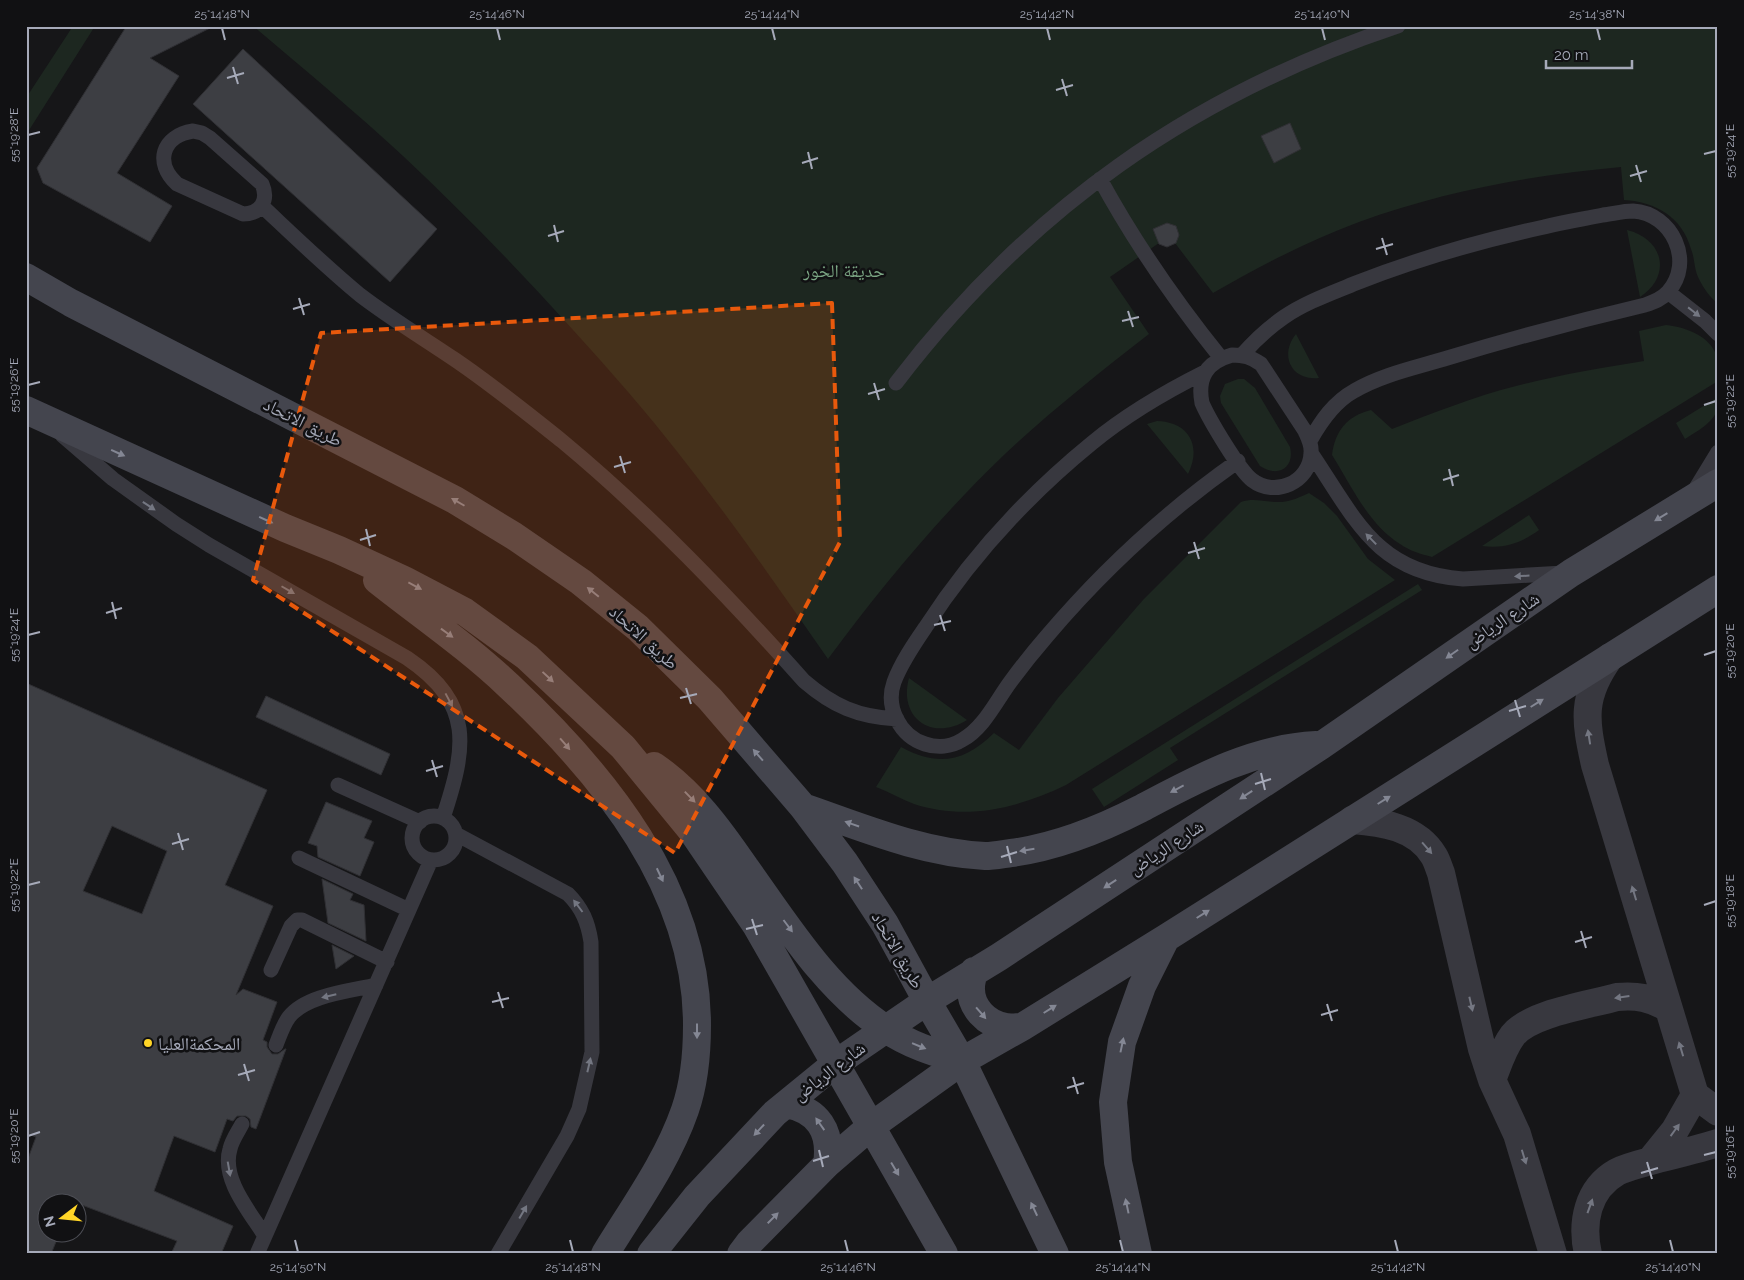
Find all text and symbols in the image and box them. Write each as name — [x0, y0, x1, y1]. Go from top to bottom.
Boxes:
text: 25°14'48"N — [194, 7, 250, 21]
text: 25°14'46"N — [469, 7, 525, 21]
text: 25°14'44"N — [745, 7, 799, 21]
text: 25°14'42"N — [1020, 7, 1074, 21]
text: 25°14'40"N — [1294, 7, 1350, 21]
text: 25°14'38"N — [1569, 7, 1625, 21]
scale bar — [1546, 38, 1633, 70]
text: 20 m — [1554, 46, 1589, 64]
text: 55°19'28"E — [7, 108, 21, 162]
text: 55°19'24"E — [1723, 124, 1737, 178]
park label: حديقة الخور — [802, 260, 885, 281]
one-way arrow — [1687, 307, 1700, 318]
text: 55°19'26"E — [7, 358, 21, 412]
text: 55°19'22"E — [1723, 374, 1737, 428]
street label: طريق الاتحاد — [260, 393, 346, 452]
one-way arrow — [111, 449, 125, 457]
one-way arrow — [451, 498, 466, 506]
one-way arrow — [142, 501, 155, 511]
one-way arrow — [1655, 513, 1668, 522]
one-way arrow — [259, 516, 273, 524]
one-way arrow — [1365, 533, 1377, 545]
one-way arrow — [1514, 572, 1530, 580]
one-way arrow — [407, 582, 422, 590]
one-way arrow — [280, 586, 295, 594]
one-way arrow — [587, 587, 600, 598]
street label: شارع الرياض — [1461, 588, 1544, 653]
street label: طريق الاتحاد — [605, 601, 683, 674]
text: 55°19'24"E — [7, 608, 21, 662]
text: 55°19'20"E — [1723, 624, 1737, 678]
one-way arrow — [440, 628, 454, 638]
one-way arrow — [1445, 649, 1459, 659]
one-way arrow — [542, 671, 554, 683]
one-way arrow — [445, 692, 453, 707]
one-way arrow — [1530, 699, 1543, 708]
one-way arrow — [1585, 728, 1593, 744]
one-way arrow — [560, 737, 571, 750]
one-way arrow — [753, 749, 764, 762]
one-way arrow — [1169, 785, 1184, 793]
one-way arrow — [1239, 790, 1252, 800]
one-way arrow — [684, 791, 696, 803]
one-way arrow — [1378, 795, 1391, 804]
street label: شارع الرياض — [1125, 815, 1208, 880]
one-way arrow — [844, 819, 859, 827]
one-way arrow — [1422, 842, 1433, 855]
one-way arrow — [1019, 847, 1035, 855]
text: 55°19'22"E — [7, 858, 21, 912]
one-way arrow — [656, 868, 664, 882]
text: 55°19'18"E — [1723, 874, 1737, 928]
one-way arrow — [853, 877, 863, 890]
one-way arrow — [1103, 879, 1116, 889]
one-way arrow — [1629, 885, 1637, 900]
one-way arrow — [573, 899, 583, 913]
street label: طريق الاتحاد — [867, 908, 928, 993]
one-way arrow — [1196, 910, 1209, 919]
one-way arrow — [783, 919, 793, 933]
one-way arrow — [321, 992, 337, 1000]
one-way arrow — [1614, 993, 1630, 1001]
one-way arrow — [1467, 996, 1475, 1011]
one-way arrow — [1043, 1005, 1056, 1014]
one-way arrow — [976, 1006, 987, 1019]
one-way arrow — [693, 1023, 701, 1039]
place label: المحكمةالعليا — [158, 1033, 240, 1054]
marker: المحكمةالعليا — [142, 1037, 154, 1049]
street label: شارع الرياض — [789, 1037, 870, 1106]
one-way arrow — [1118, 1038, 1126, 1053]
one-way arrow — [1676, 1041, 1684, 1056]
one-way arrow — [911, 1043, 926, 1051]
one-way arrow — [585, 1057, 593, 1072]
text: 55°19'20"E — [7, 1109, 21, 1163]
one-way arrow — [815, 1118, 825, 1131]
one-way arrow — [1670, 1123, 1680, 1137]
one-way arrow — [753, 1124, 765, 1136]
text: 55°19'16"E — [1723, 1125, 1737, 1179]
one-way arrow — [1520, 1149, 1528, 1164]
one-way arrow — [226, 1162, 234, 1178]
one-way arrow — [891, 1162, 899, 1177]
north arrow — [38, 1192, 88, 1242]
one-way arrow — [1123, 1199, 1131, 1214]
one-way arrow — [1586, 1199, 1594, 1213]
one-way arrow — [1030, 1202, 1039, 1217]
one-way arrow — [518, 1205, 527, 1218]
one-way arrow — [767, 1212, 779, 1224]
text: N — [40, 1214, 59, 1229]
text: 25°14'50"N — [270, 1260, 326, 1274]
text: 25°14'48"N — [545, 1260, 601, 1274]
text: 25°14'46"N — [820, 1260, 876, 1274]
text: 25°14'44"N — [1096, 1260, 1150, 1274]
text: 25°14'42"N — [1371, 1260, 1425, 1274]
text: 25°14'40"N — [1645, 1260, 1701, 1274]

